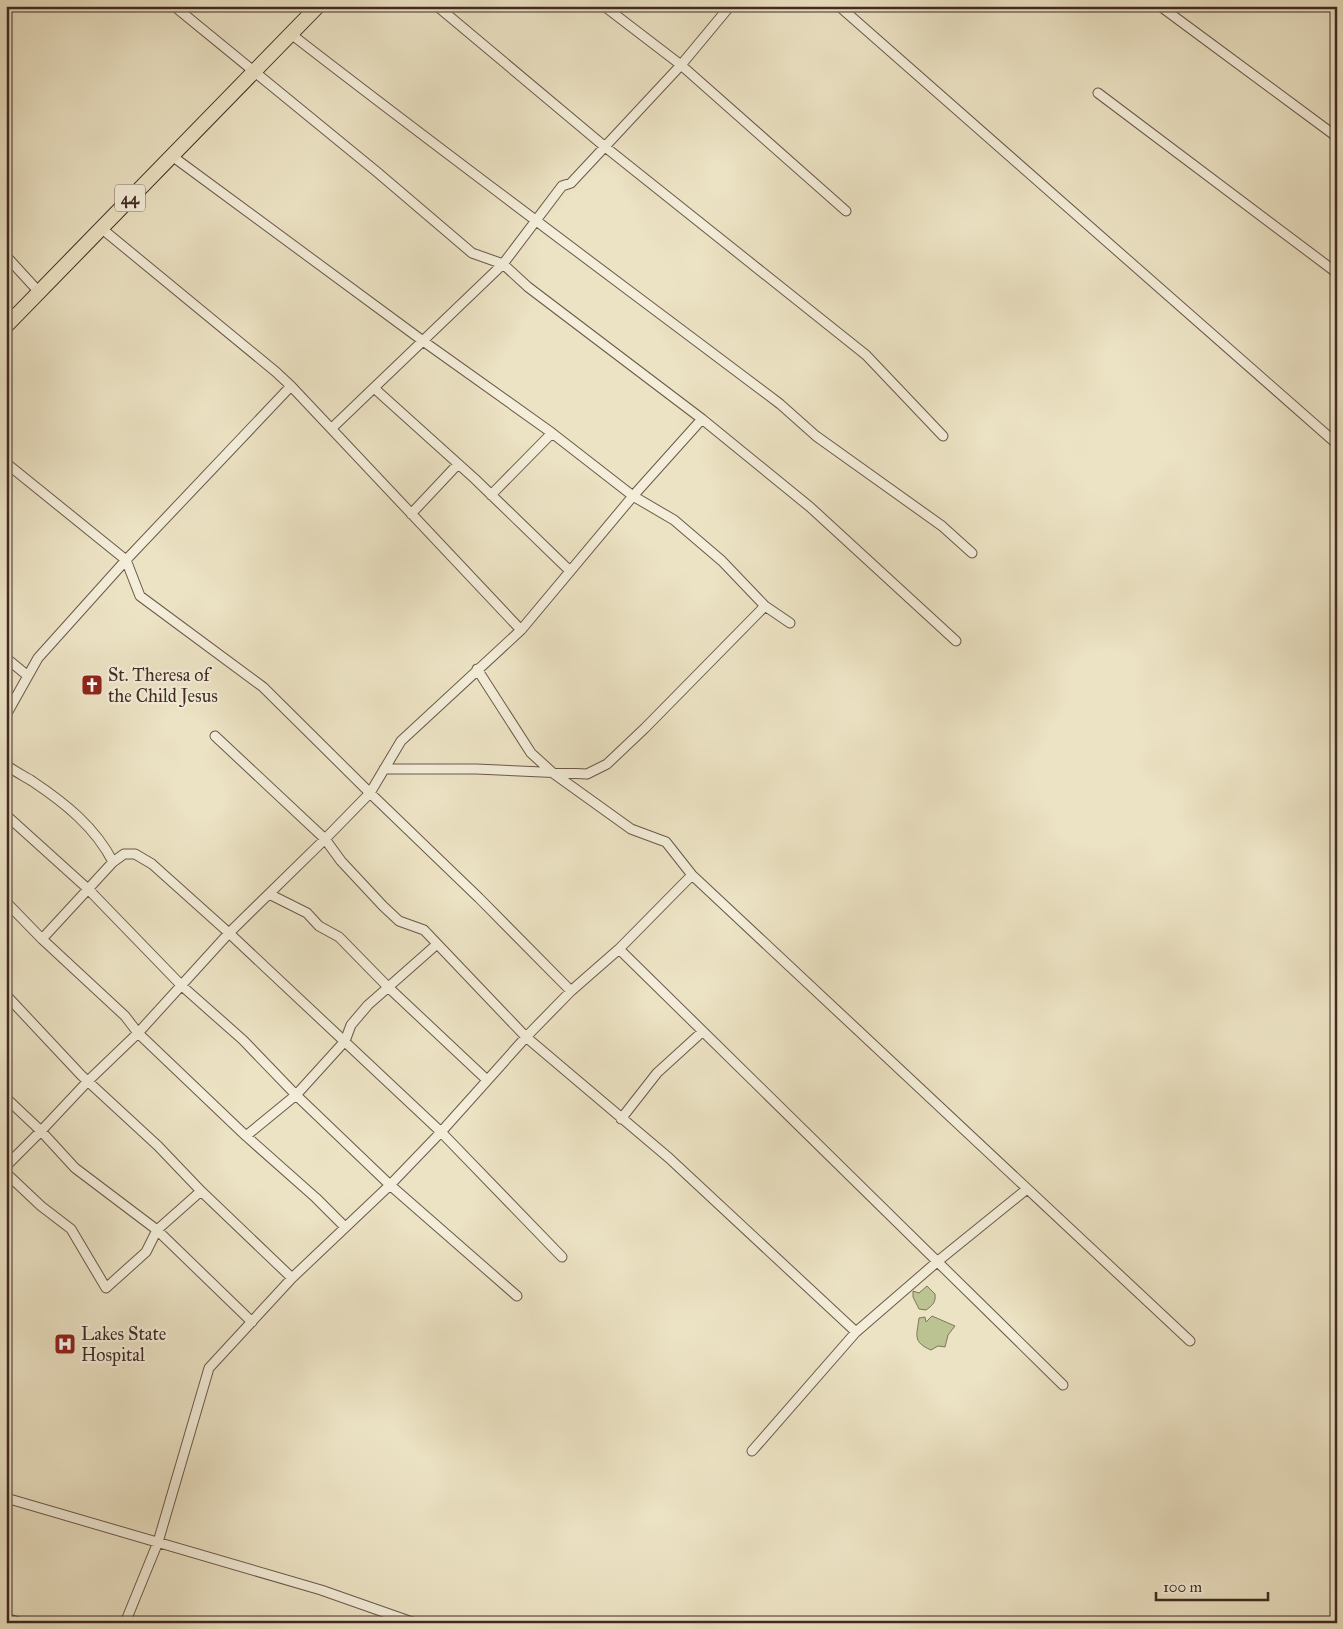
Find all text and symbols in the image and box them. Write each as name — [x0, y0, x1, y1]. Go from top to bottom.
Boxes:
road number: 44 — [115, 184, 145, 212]
place label: St. Theresa of the Child Jesus — [108, 664, 218, 708]
church icon: St. Theresa of the Child Jesus — [80, 673, 104, 697]
place label: Lakes State Hospital — [81, 1323, 166, 1366]
hospital icon: Lakes State Hospital — [53, 1332, 77, 1356]
scale bar — [1156, 1569, 1268, 1601]
text: 100 m — [1163, 1578, 1203, 1596]

